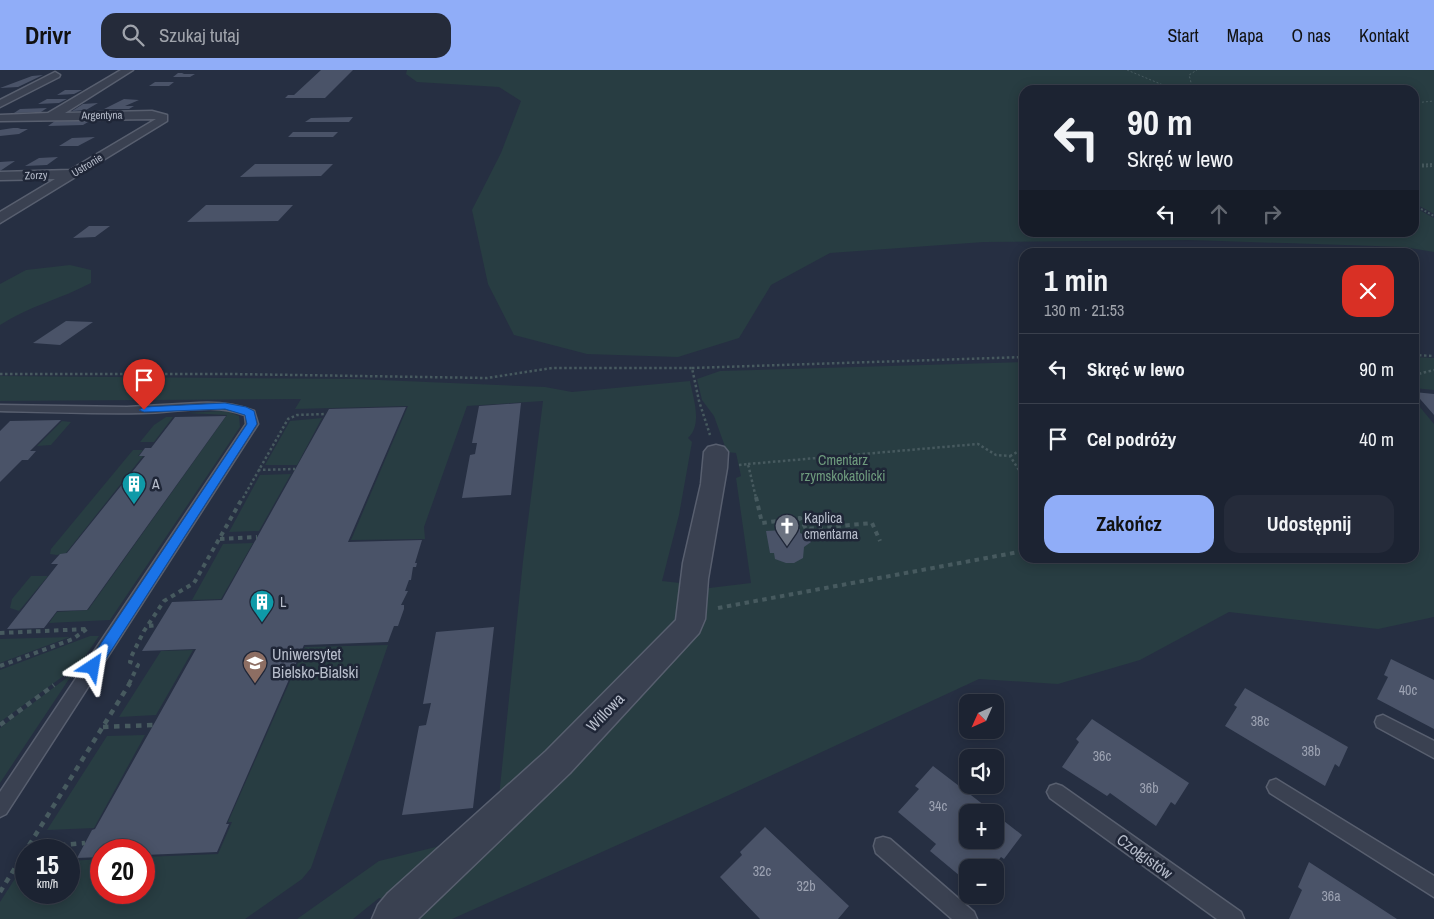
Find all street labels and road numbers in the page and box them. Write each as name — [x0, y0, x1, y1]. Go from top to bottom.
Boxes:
street label: Argentyna — [80, 108, 123, 122]
street label: Ustronie — [69, 150, 105, 180]
street label: Zorzy — [24, 168, 48, 182]
street label: Willowa — [581, 687, 629, 736]
street label: Czołgistów — [1113, 828, 1178, 884]

